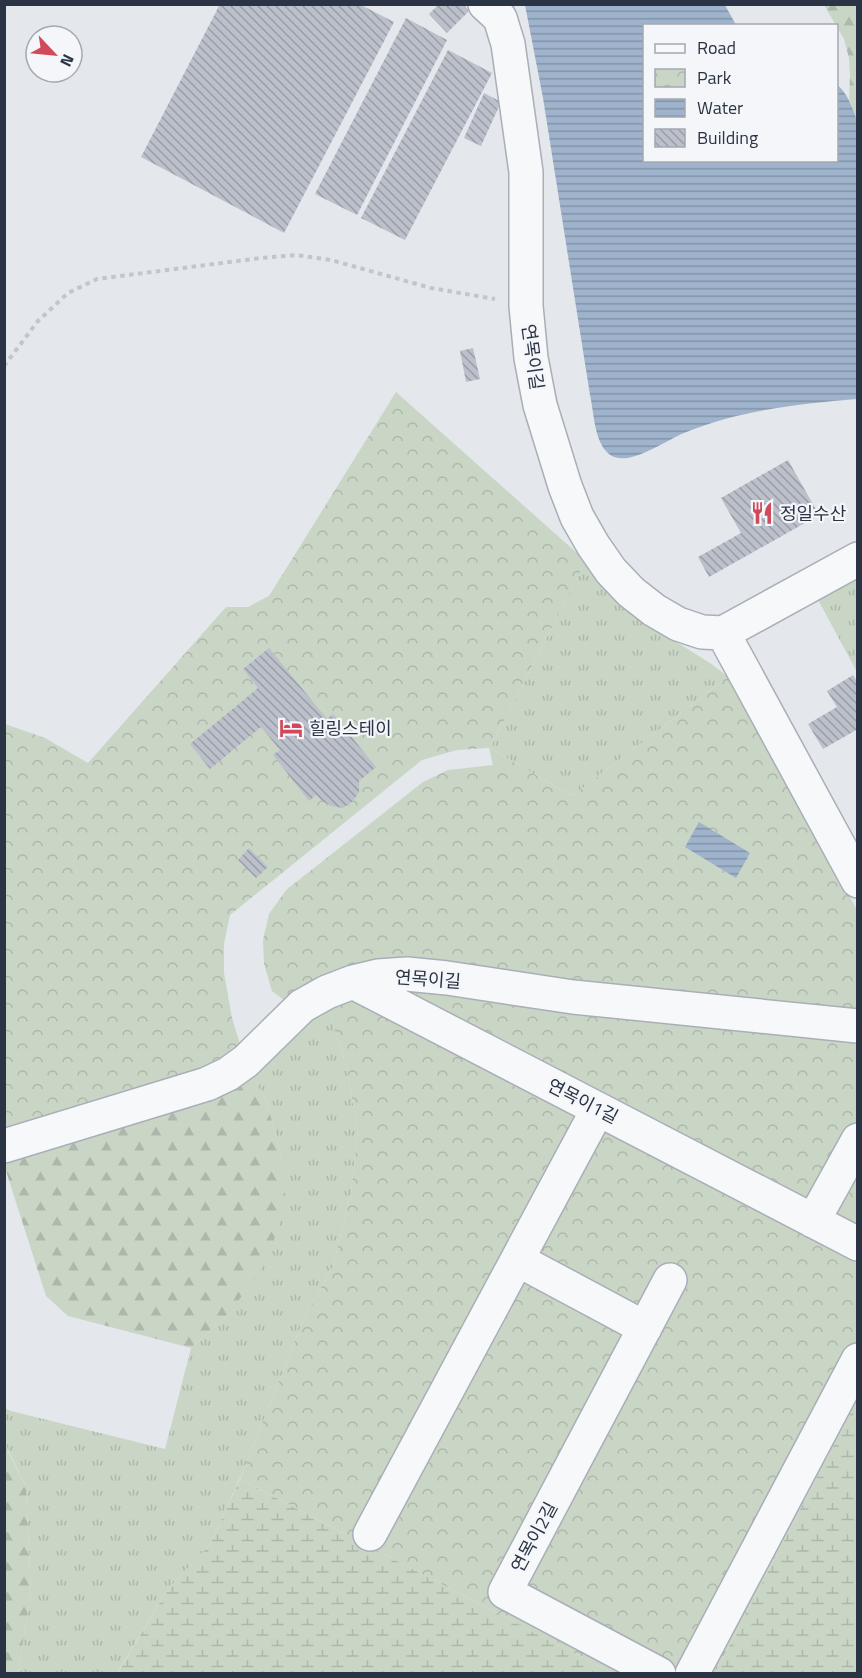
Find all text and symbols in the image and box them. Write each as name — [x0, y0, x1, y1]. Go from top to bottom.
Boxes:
north arrow — [24, 24, 84, 84]
legend — [643, 24, 838, 162]
text: Road — [697, 34, 736, 61]
text: N — [54, 50, 81, 71]
text: Park — [697, 64, 732, 91]
text: Water — [697, 94, 743, 121]
text: Building — [697, 124, 758, 151]
street label: 연목이길 — [515, 322, 551, 392]
restaurant icon: 정일수산 — [749, 500, 775, 526]
place label: 정일수산 — [780, 500, 846, 527]
hotel icon: 힐링스테이 — [278, 715, 304, 741]
place label: 힐링스테이 — [309, 715, 392, 742]
street label: 연목이길 — [394, 963, 462, 995]
street label: 연목이1길 — [543, 1072, 623, 1130]
street label: 연목이2길 — [504, 1497, 564, 1577]

